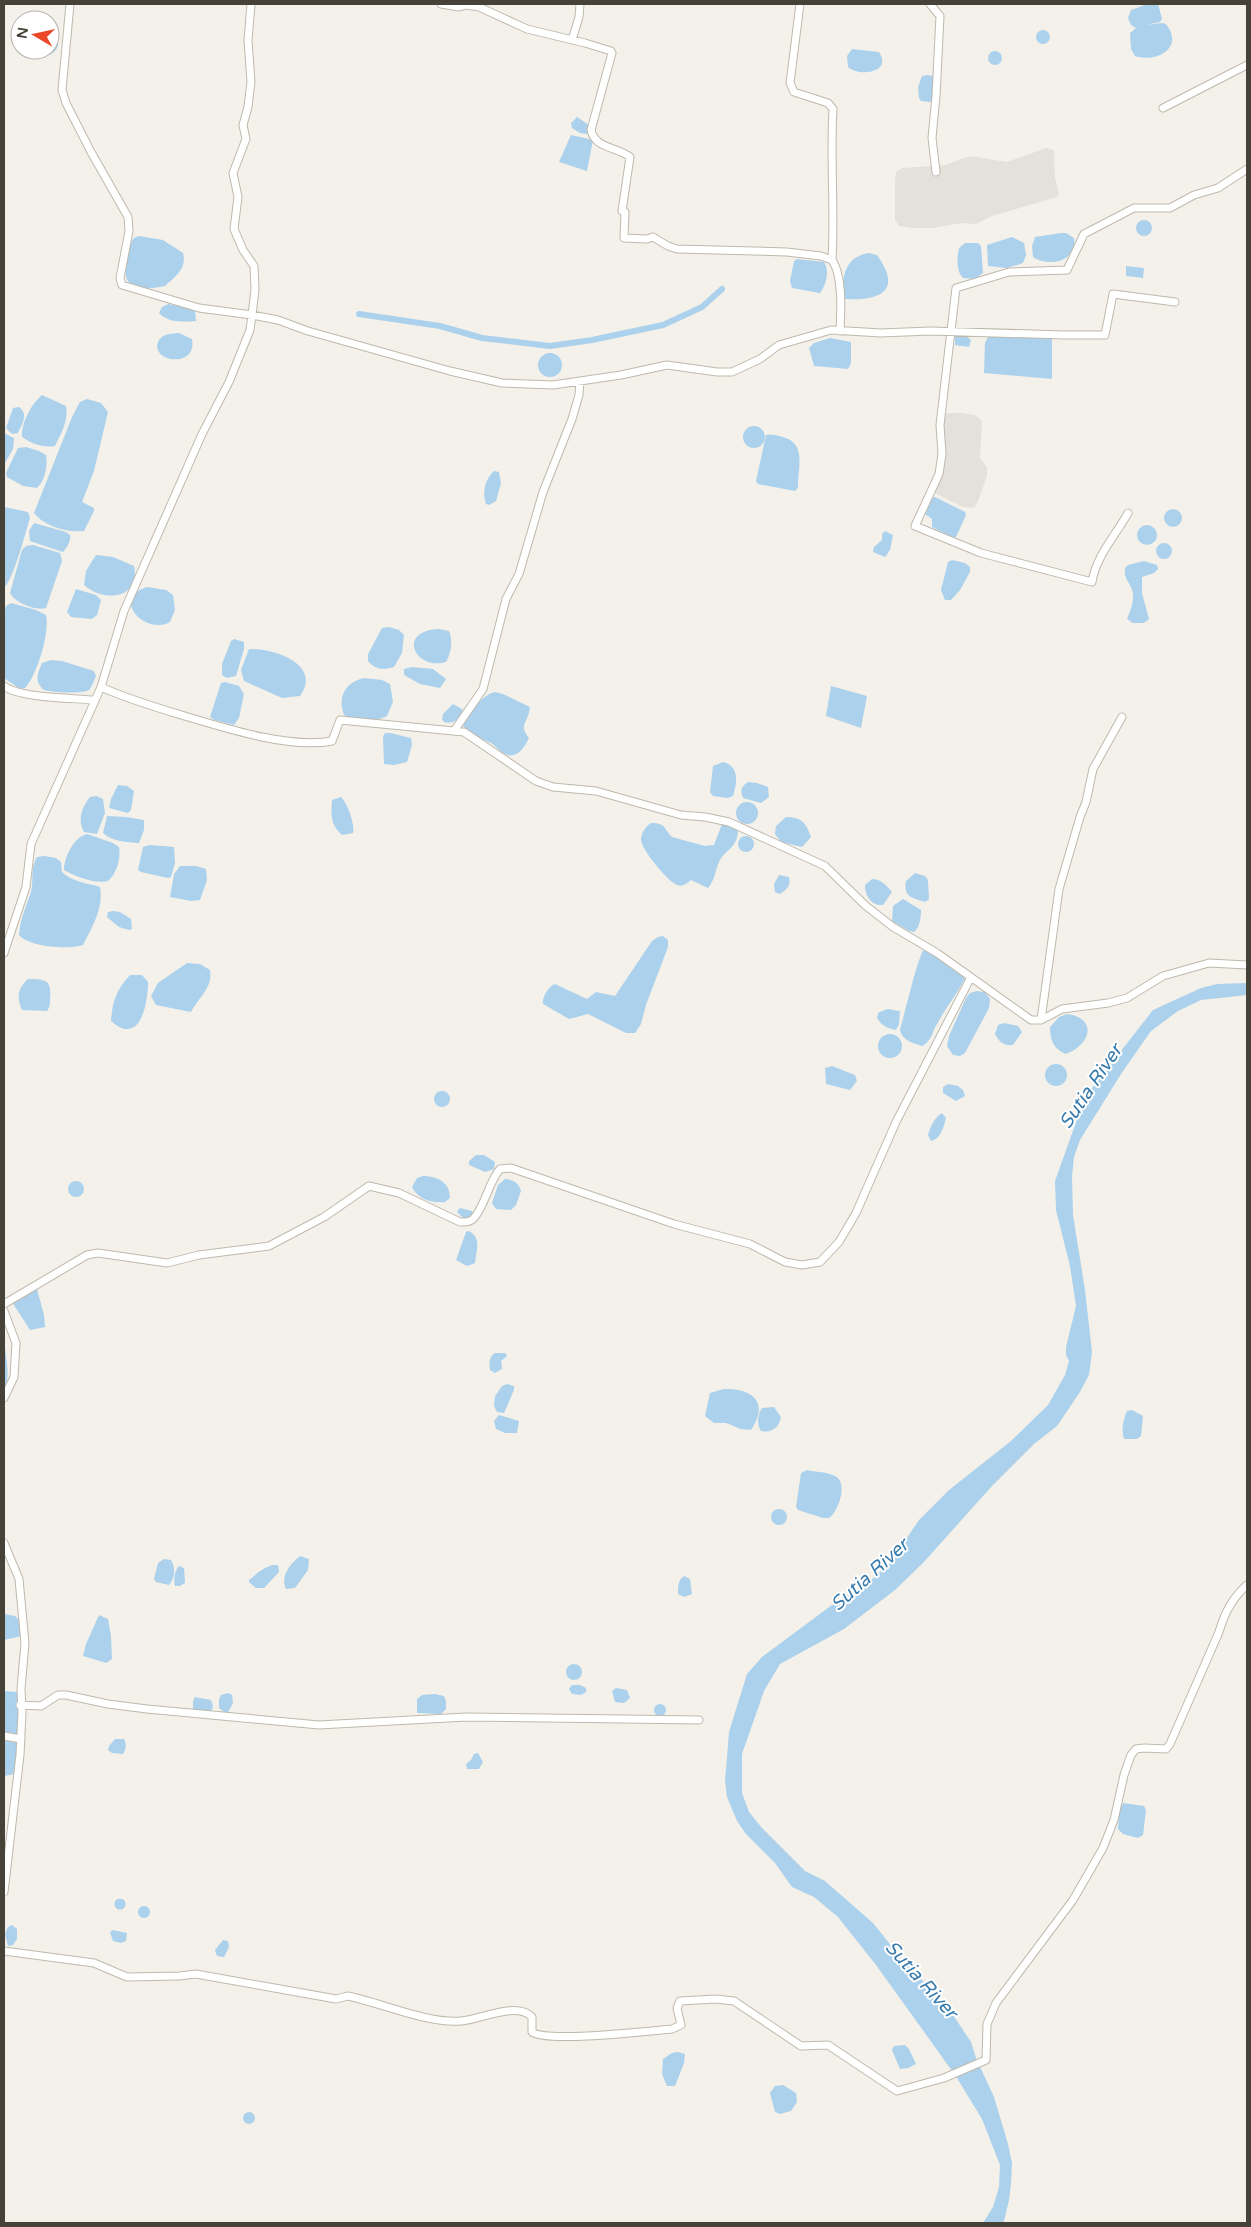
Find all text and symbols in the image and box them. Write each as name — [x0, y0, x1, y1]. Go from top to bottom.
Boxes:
north arrow — [10, 10, 60, 60]
text: N — [13, 26, 32, 40]
water label: Sutia River — [1055, 1038, 1129, 1133]
water label: Sutia River — [826, 1532, 915, 1615]
water label: Sutia River — [881, 1936, 964, 2025]

